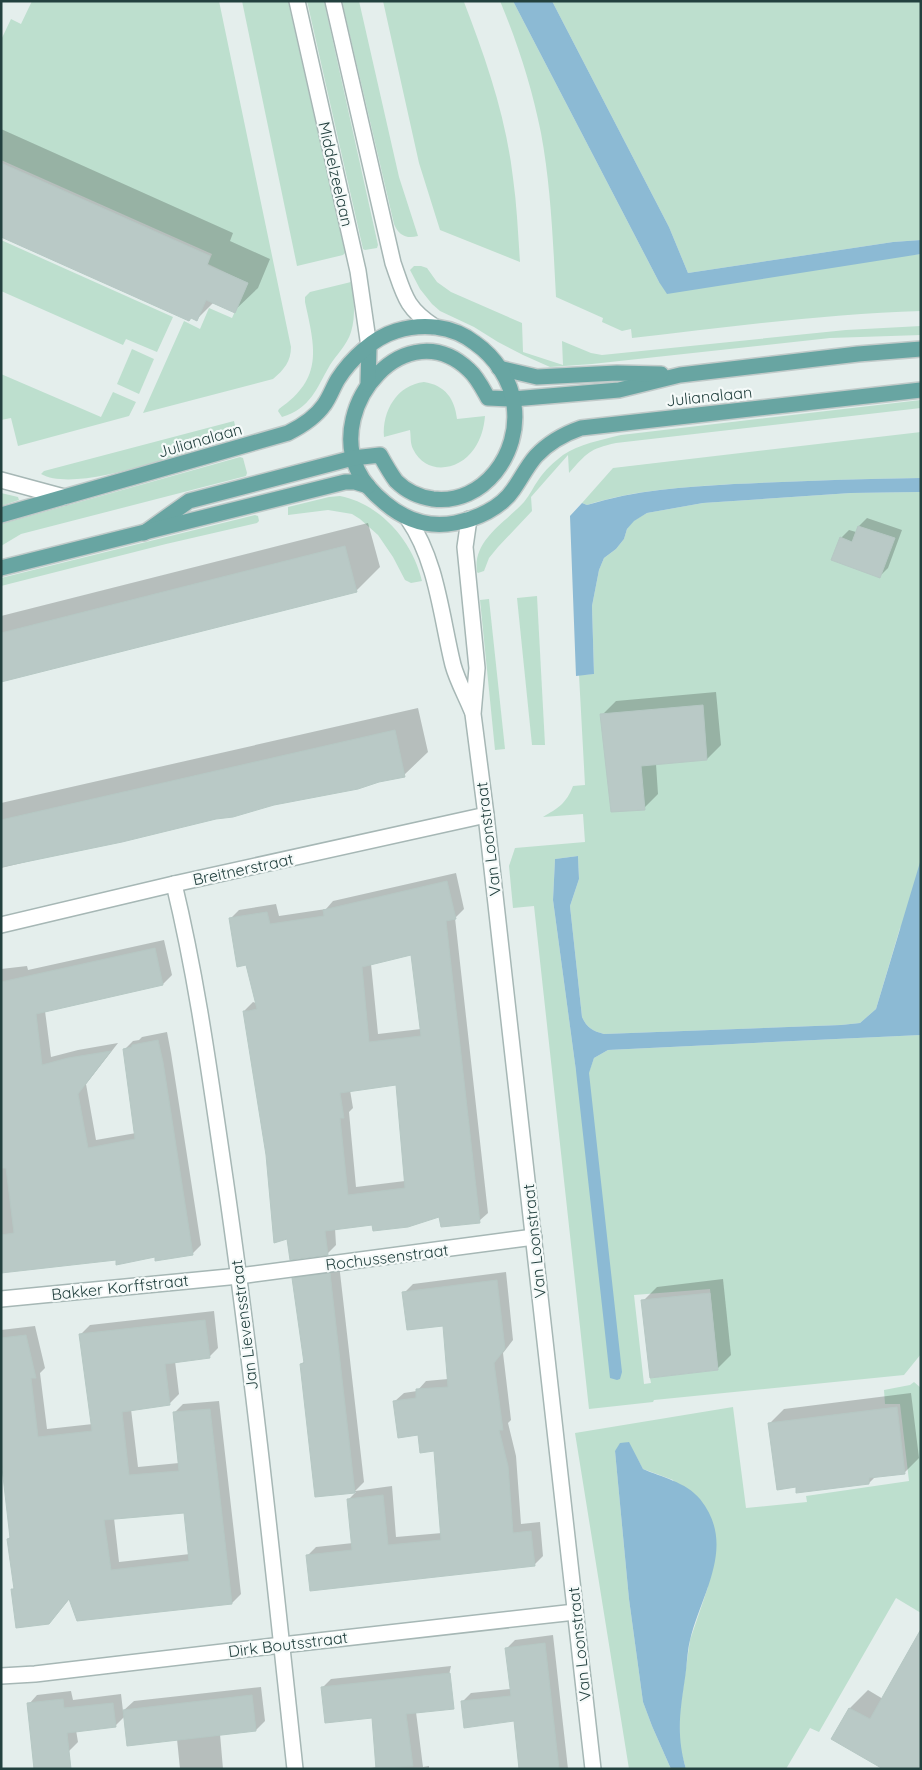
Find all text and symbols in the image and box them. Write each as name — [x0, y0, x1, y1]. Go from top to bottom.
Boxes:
street label: Middelzeelaan — [314, 120, 358, 228]
street label: Julianalaan — [665, 382, 753, 410]
street label: Julianalaan — [156, 418, 244, 462]
street label: Van Loonstraat — [471, 781, 505, 897]
street label: Breitnerstraat — [191, 849, 295, 889]
street label: Van Loonstraat — [518, 1183, 550, 1299]
street label: Rochussenstraat — [324, 1240, 450, 1274]
street label: Jan Lievensstraat — [226, 1259, 262, 1391]
street label: Bakker Korffstraat — [50, 1270, 190, 1304]
street label: Van Loonstraat — [563, 1586, 595, 1702]
street label: Dirk Boutsstraat — [227, 1627, 349, 1661]

